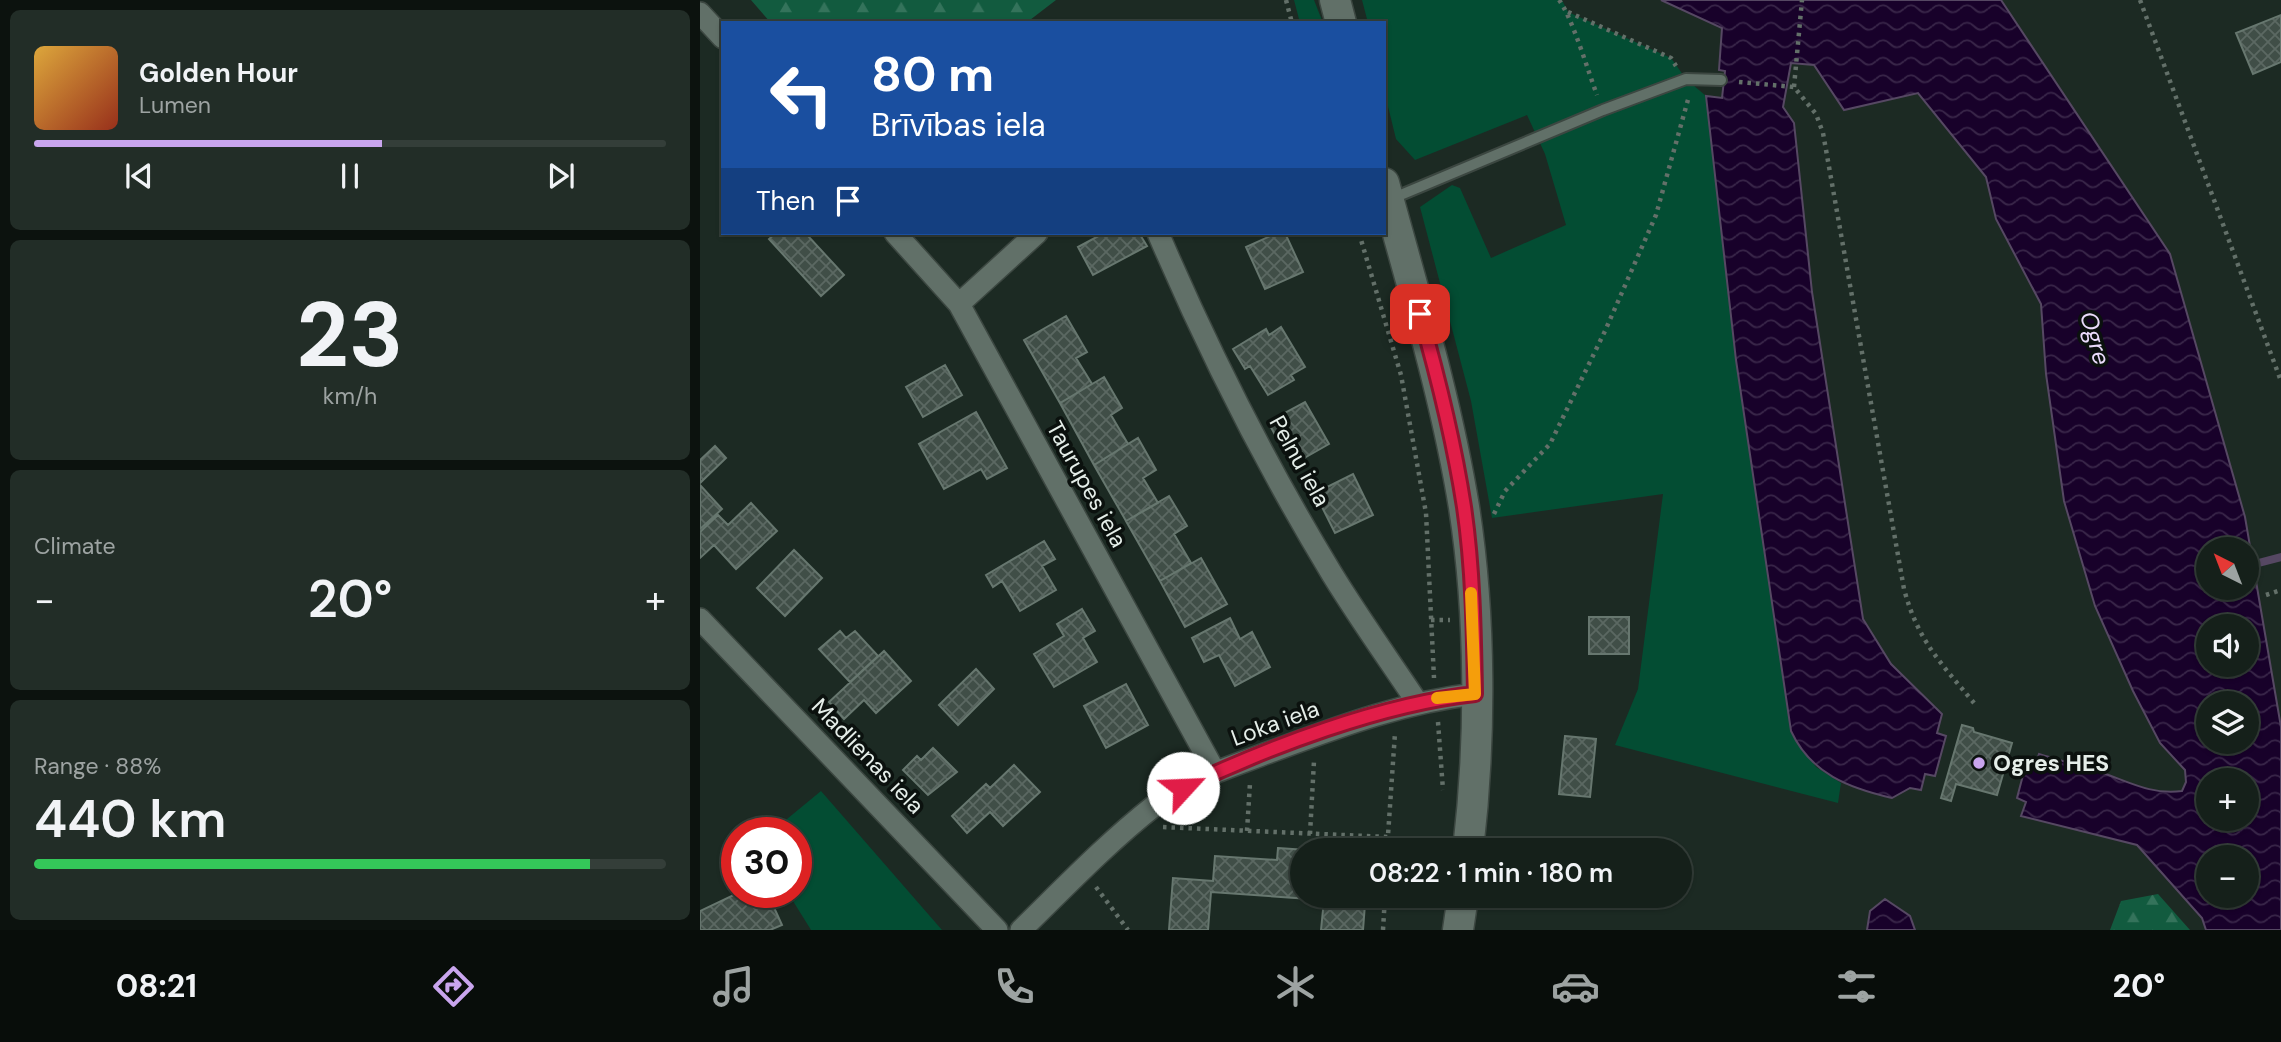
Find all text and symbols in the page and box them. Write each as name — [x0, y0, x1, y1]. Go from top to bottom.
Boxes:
text: 80 m — [871, 42, 994, 106]
icon: left — [756, 49, 847, 140]
text: Golden Hour — [139, 56, 298, 90]
text: Lumen — [139, 90, 211, 120]
text: Brīvības iela — [871, 104, 1046, 146]
icon: previous — [120, 157, 158, 195]
icon: pause — [331, 157, 369, 195]
icon: next — [542, 157, 580, 195]
icon: arrive — [829, 182, 867, 220]
text: Then — [756, 184, 815, 218]
text: 23 — [296, 276, 404, 394]
pin — [1390, 284, 1450, 344]
icon: arrive — [1401, 295, 1439, 333]
water label: Ogre — [2073, 308, 2118, 368]
text: km/h — [323, 381, 377, 411]
street label: Pelnu iela — [1263, 410, 1337, 512]
street label: Taurupes iela — [1040, 416, 1134, 552]
text: Climate — [34, 531, 116, 561]
north arrow — [2196, 537, 2259, 600]
map controls — [2196, 537, 2259, 908]
text: 20° — [308, 565, 392, 633]
text: − — [34, 575, 55, 625]
text: + — [645, 575, 666, 625]
button: sound — [2196, 614, 2259, 677]
button: layers — [2196, 691, 2259, 754]
street label: Madlienas iela — [805, 692, 931, 820]
street label: Loka iela — [1227, 693, 1323, 753]
place label: Ogres HES — [1993, 748, 2109, 778]
text: Range · 88% — [34, 751, 161, 781]
position arrow — [1146, 751, 1220, 825]
marker: Ogres HES — [1971, 755, 1987, 771]
button: + — [2196, 768, 2259, 831]
text: 440 km — [34, 785, 226, 853]
speed limit sign: 30 — [721, 817, 812, 908]
button: − — [2196, 845, 2259, 908]
text: 08:22 · 1 min · 180 m — [1369, 856, 1613, 890]
icon: directions — [429, 962, 478, 1011]
icon: music — [709, 962, 758, 1011]
icon: phone — [990, 962, 1039, 1011]
icon: climate — [1271, 962, 1320, 1011]
icon: car — [1551, 962, 1600, 1011]
icon: filters — [1832, 962, 1881, 1011]
text: 08:21 — [116, 965, 197, 1007]
text: 20° — [2113, 965, 2165, 1007]

